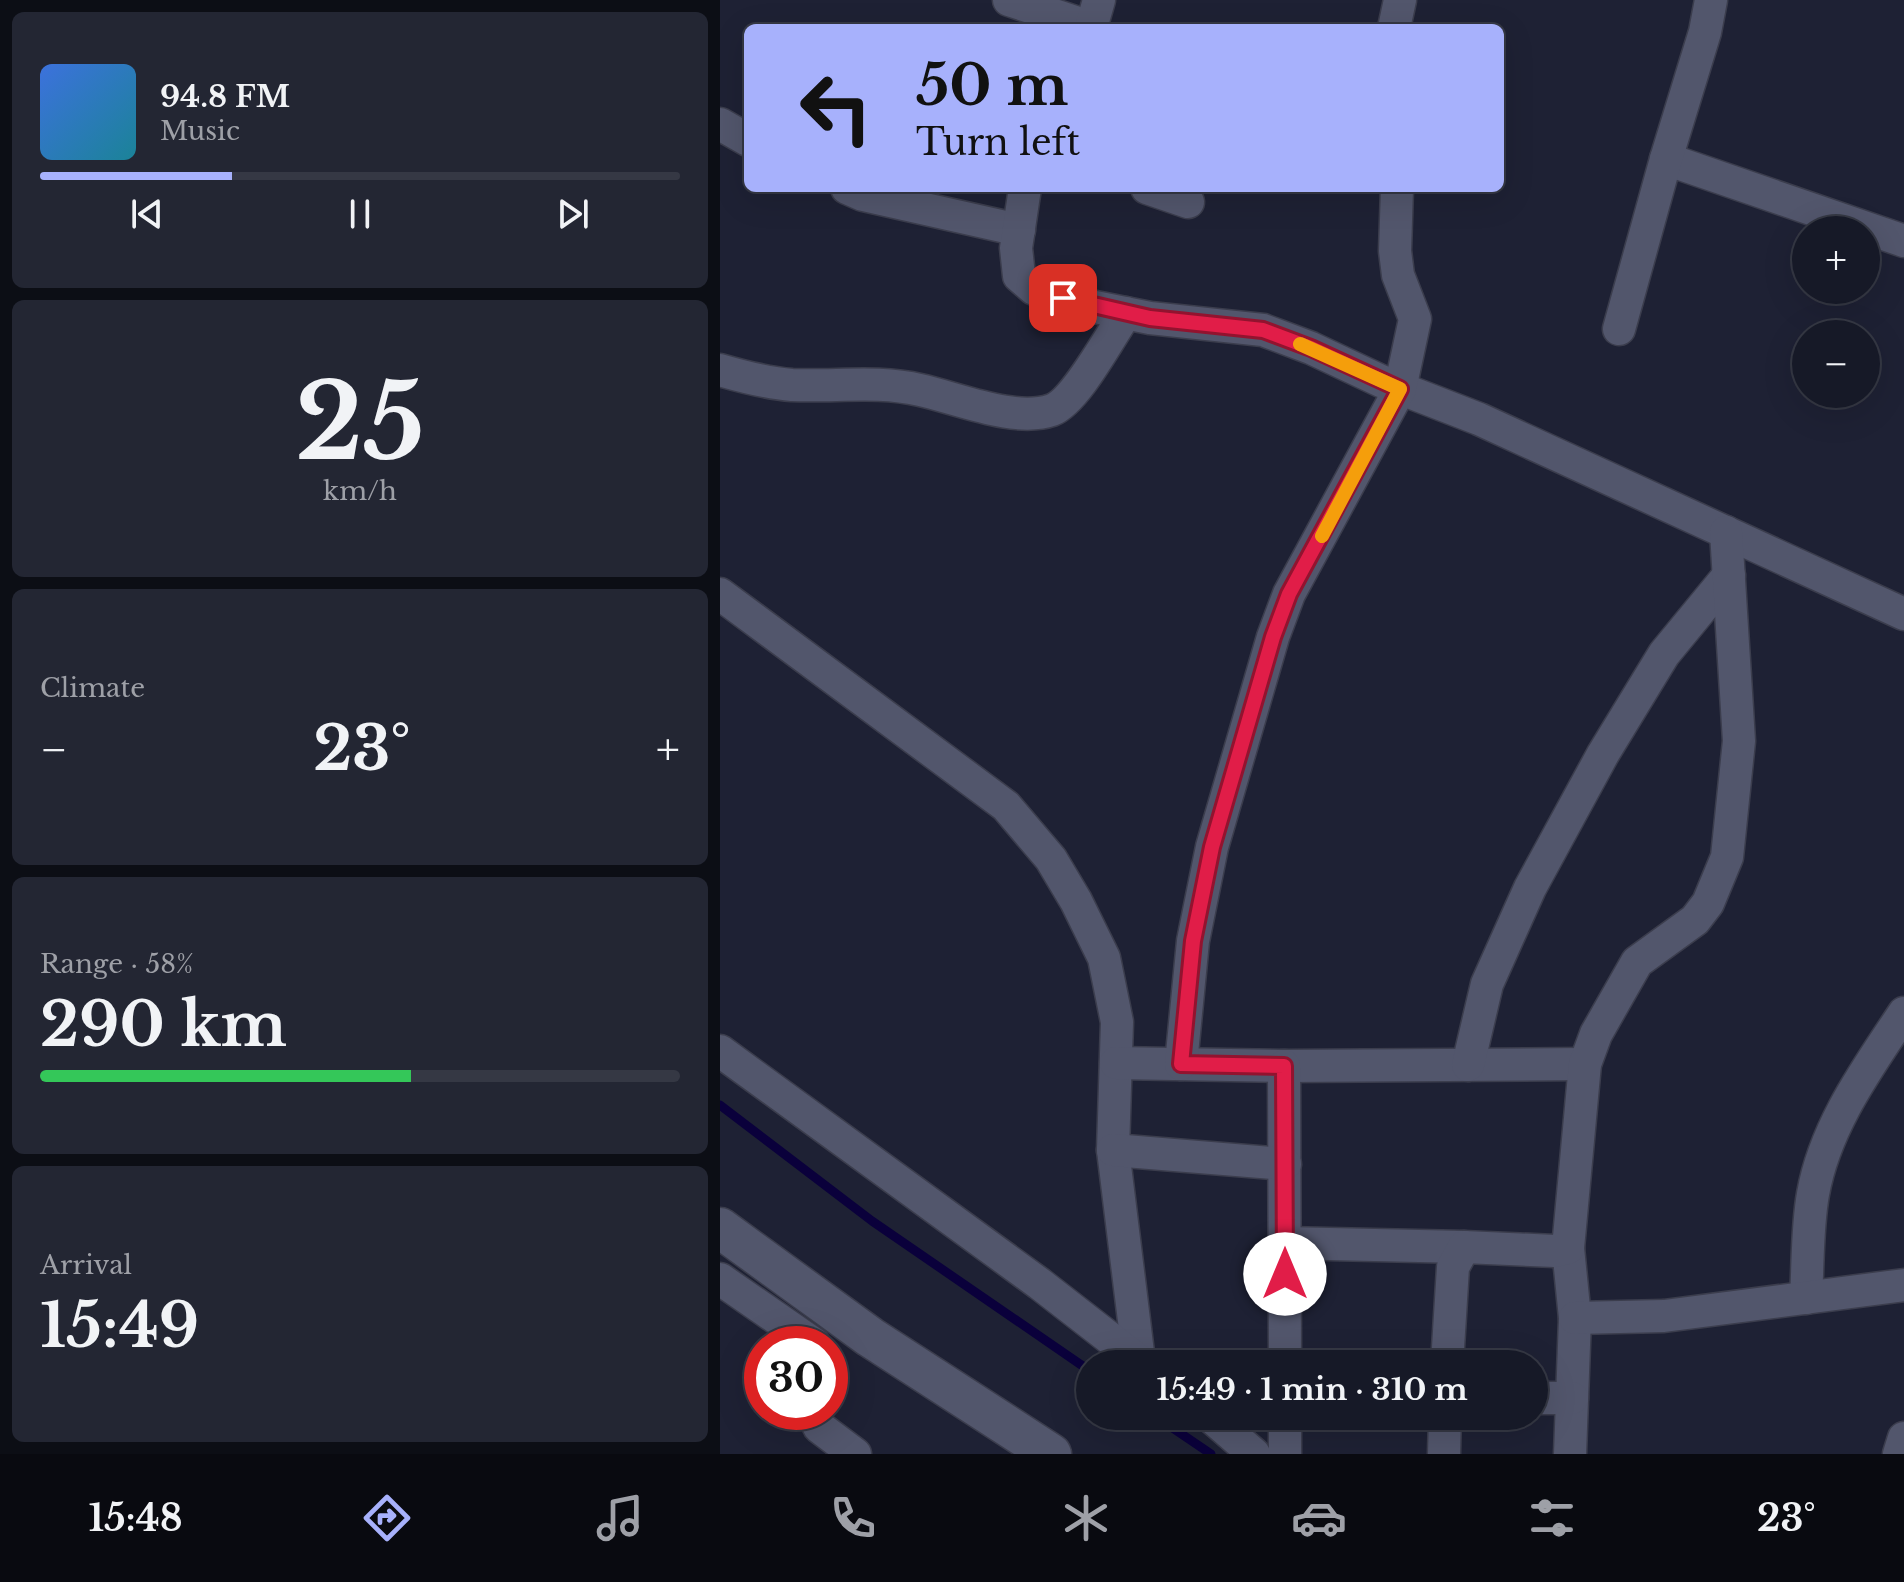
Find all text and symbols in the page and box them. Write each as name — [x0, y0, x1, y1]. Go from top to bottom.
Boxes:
text: 50 m — [916, 51, 1068, 120]
icon: left — [784, 56, 888, 160]
text: 94.8 FM — [160, 78, 290, 115]
text: Music — [160, 115, 240, 147]
text: Turn left — [916, 120, 1080, 165]
icon: previous — [125, 192, 169, 236]
icon: pause — [338, 192, 382, 236]
icon: next — [551, 192, 595, 236]
map controls — [1792, 216, 1880, 408]
button: + — [1792, 216, 1880, 304]
pin — [1029, 264, 1097, 332]
icon: arrive — [1041, 276, 1085, 320]
button: − — [1792, 320, 1880, 408]
text: 25 — [295, 358, 425, 487]
text: km/h — [323, 475, 397, 507]
text: Climate — [40, 672, 145, 704]
text: 23° — [313, 712, 411, 786]
text: − — [40, 722, 68, 777]
text: + — [656, 722, 680, 777]
text: Range · 58% — [40, 948, 193, 980]
text: 290 km — [40, 988, 287, 1062]
position arrow — [1243, 1232, 1327, 1316]
text: Arrival — [40, 1249, 132, 1281]
text: 15:49 — [40, 1289, 199, 1363]
speed limit sign: 30 — [744, 1326, 848, 1430]
text: 15:49 · 1 min · 310 m — [1156, 1371, 1468, 1408]
icon: directions — [359, 1490, 415, 1546]
icon: music — [592, 1490, 648, 1546]
icon: phone — [825, 1490, 881, 1546]
icon: climate — [1058, 1490, 1114, 1546]
icon: car — [1291, 1490, 1347, 1546]
icon: filters — [1524, 1490, 1580, 1546]
text: 15:48 — [88, 1496, 183, 1541]
text: 23° — [1757, 1496, 1815, 1541]

